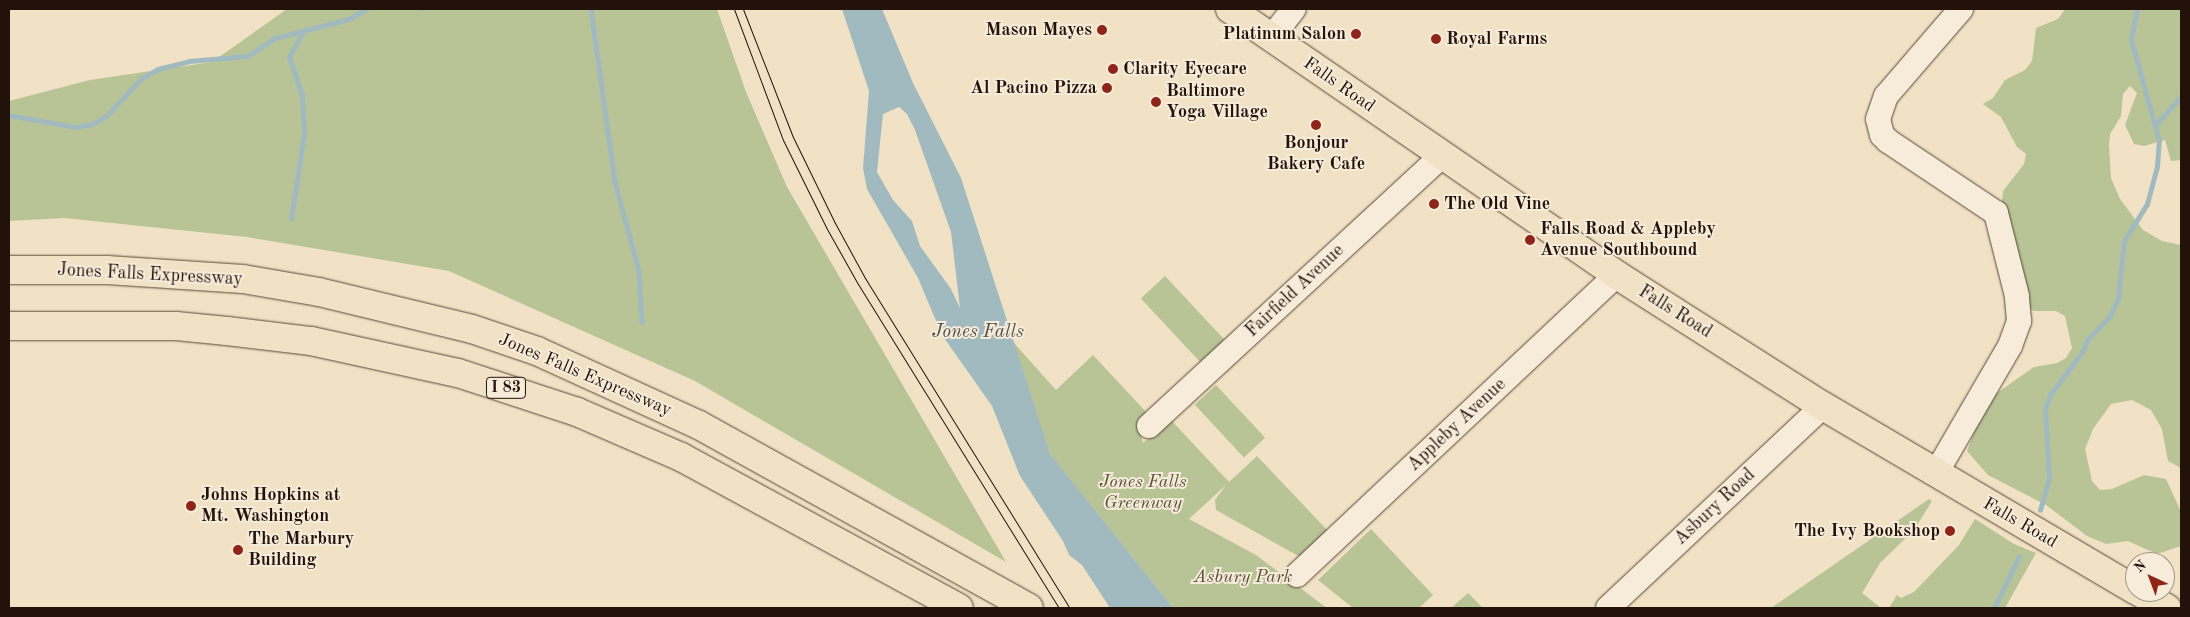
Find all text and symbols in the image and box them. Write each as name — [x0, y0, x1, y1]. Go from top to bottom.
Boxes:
place label: Mason Mayes — [986, 19, 1092, 41]
place label: Platinum Salon — [1223, 23, 1346, 45]
marker: Mason Mayes — [1096, 24, 1108, 36]
marker: Platinum Salon — [1350, 28, 1362, 40]
place label: Royal Farms — [1446, 28, 1547, 50]
marker: Royal Farms — [1430, 33, 1442, 45]
street label: Falls Road — [1299, 52, 1379, 118]
place label: Clarity Eyecare — [1123, 58, 1247, 80]
marker: Clarity Eyecare — [1107, 63, 1119, 75]
place label: Al Pacino Pizza — [970, 77, 1097, 99]
place label: Baltimore Yoga Village — [1166, 81, 1268, 124]
marker: Al Pacino Pizza — [1101, 82, 1113, 94]
marker: Baltimore Yoga Village — [1150, 96, 1162, 108]
marker: Bonjour Bakery Cafe — [1310, 119, 1322, 131]
place label: Bonjour Bakery Cafe — [1267, 133, 1365, 176]
place label: The Old Vine — [1444, 193, 1550, 215]
marker: The Old Vine — [1428, 198, 1440, 210]
place label: Falls Road & Appleby Avenue Southbound — [1540, 219, 1716, 262]
marker: Falls Road & Appleby Avenue Southbound — [1524, 234, 1536, 246]
street label: Fairfield Avenue — [1241, 240, 1349, 342]
street label: Jones Falls Expressway — [57, 259, 243, 291]
street label: Falls Road — [1634, 281, 1716, 343]
water label: Jones Falls — [932, 322, 1024, 344]
street label: Jones Falls Expressway — [495, 329, 675, 421]
road number: I 83 — [485, 374, 527, 402]
street label: Appleby Avenue — [1403, 374, 1511, 476]
street label: Asbury Road — [1670, 464, 1760, 550]
park label: Jones Falls Greenway — [1099, 472, 1187, 514]
place label: Johns Hopkins at Mt. Washington — [201, 485, 340, 528]
street label: Falls Road — [1979, 493, 2061, 553]
marker: Johns Hopkins at Mt. Washington — [185, 500, 197, 512]
place label: The Ivy Bookshop — [1794, 520, 1940, 542]
marker: The Ivy Bookshop — [1944, 525, 1956, 537]
place label: The Marbury Building — [248, 529, 354, 572]
marker: The Marbury Building — [232, 544, 244, 556]
north arrow — [2125, 552, 2175, 602]
text: N — [2132, 558, 2149, 576]
park label: Asbury Park — [1194, 566, 1292, 588]

